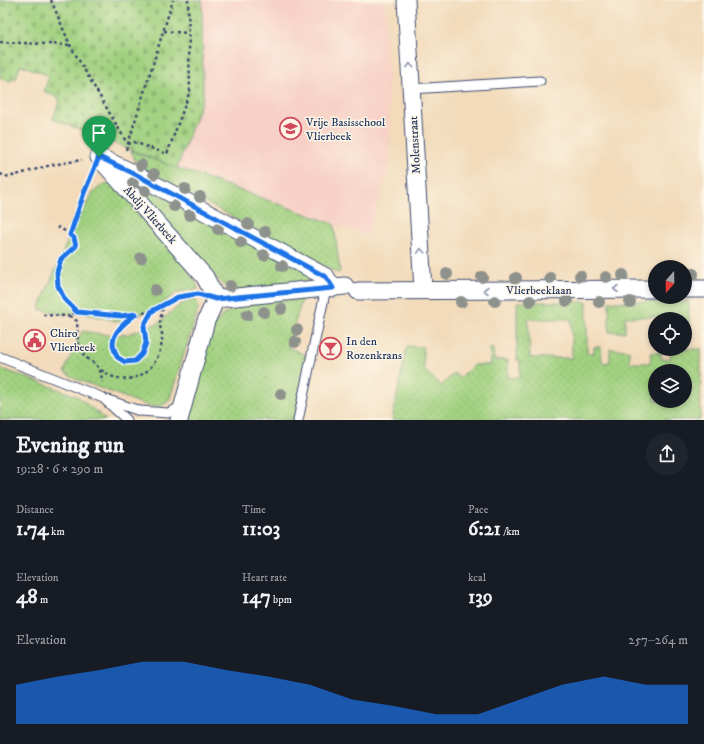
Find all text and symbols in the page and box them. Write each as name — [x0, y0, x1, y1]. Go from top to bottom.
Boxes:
one-way arrow — [406, 63, 414, 69]
place label: Vrije Basisschool Vlierbeek — [305, 115, 386, 144]
pin — [82, 116, 116, 157]
school or university icon: Vrije Basisschool Vlierbeek — [277, 116, 303, 142]
street label: Molenstraat — [406, 116, 424, 174]
icon: arrive — [88, 122, 110, 144]
street label: Abdij Vlierbeek — [120, 183, 180, 247]
one-way arrow — [417, 248, 425, 254]
north arrow — [648, 260, 692, 304]
map controls — [648, 260, 692, 408]
street label: Vlierbeeklaan — [505, 283, 572, 298]
one-way arrow — [613, 285, 619, 293]
one-way arrow — [483, 286, 489, 294]
button: locate — [648, 312, 692, 356]
place label: Chiro Vlierbeek — [49, 326, 95, 355]
public building icon: Chiro Vlierbeek — [22, 327, 48, 353]
place label: In den Rozenkrans — [346, 334, 402, 363]
bar icon: In den Rozenkrans — [317, 335, 343, 361]
button: layers — [648, 364, 692, 408]
text: Evening run — [16, 432, 124, 459]
button: share — [646, 433, 688, 475]
text: 19:28 · 6 × 290 m — [16, 461, 103, 477]
text: Distance — [16, 503, 54, 517]
text: Time — [242, 503, 266, 517]
text: Pace — [468, 503, 488, 517]
text: 1.74 — [16, 517, 49, 542]
text: 11:03 — [242, 517, 280, 542]
text: 6:21 — [468, 517, 501, 542]
text: km — [49, 525, 65, 539]
text: /km — [501, 525, 520, 539]
text: Elevation — [16, 571, 59, 585]
text: Heart rate — [242, 571, 287, 585]
text: kcal — [468, 571, 486, 585]
text: 48 — [16, 585, 38, 610]
text: 147 — [242, 585, 271, 610]
text: 139 — [468, 585, 493, 610]
text: m — [38, 593, 48, 607]
text: bpm — [271, 593, 292, 607]
text: Elevation — [16, 632, 66, 648]
text: 257–264 m — [628, 632, 688, 648]

